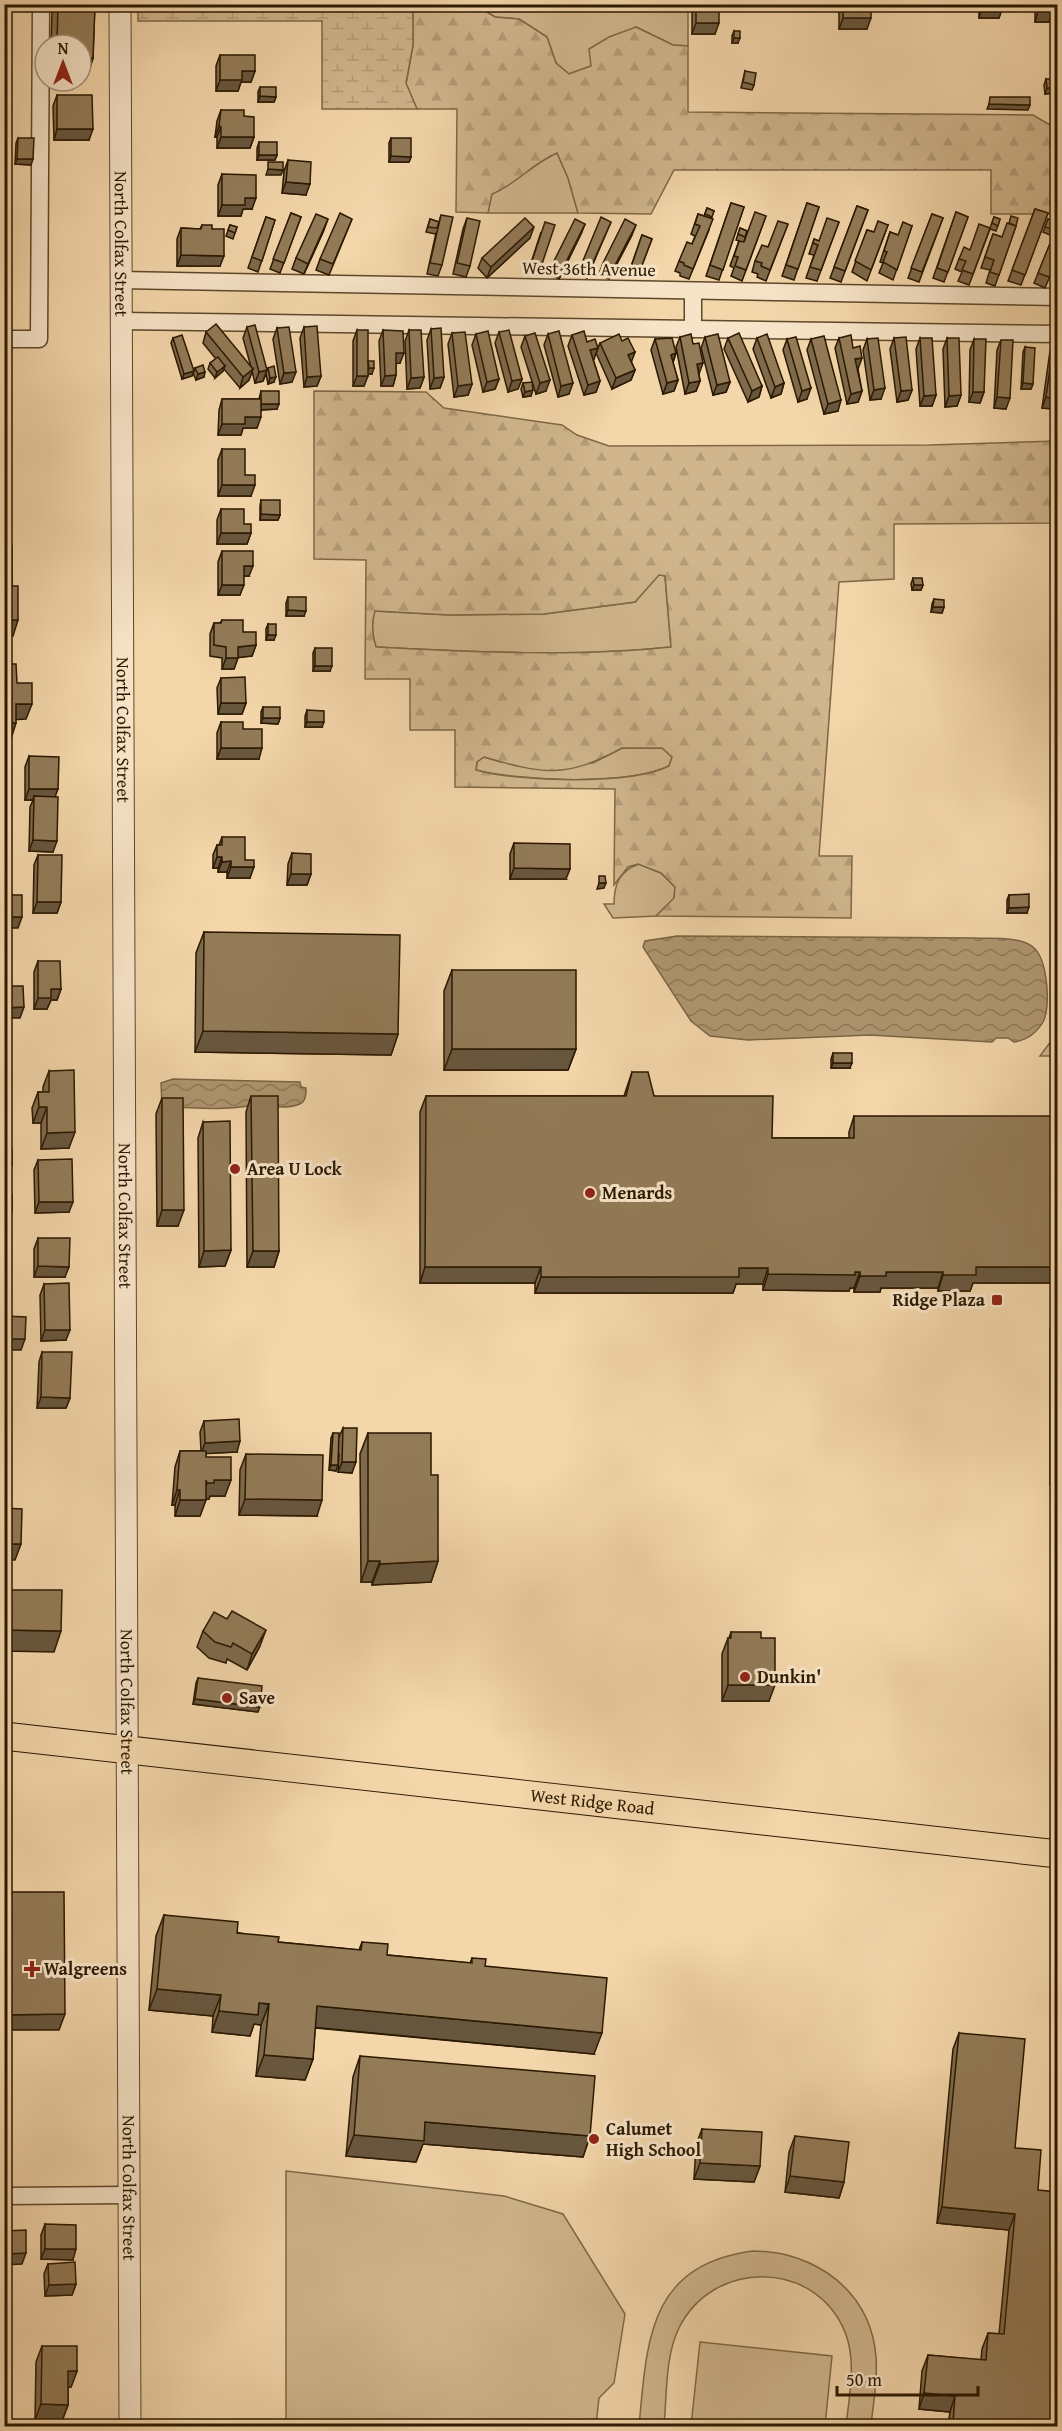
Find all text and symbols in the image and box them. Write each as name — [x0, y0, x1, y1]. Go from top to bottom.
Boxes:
north arrow — [33, 33, 93, 93]
text: N — [58, 36, 69, 60]
street label: North Colfax Street — [108, 171, 135, 318]
street label: West 36th Avenue — [522, 254, 656, 283]
street label: North Colfax Street — [110, 657, 137, 804]
street label: North Colfax Street — [112, 1143, 139, 1290]
place label: Area U Lock — [247, 1155, 343, 1182]
marker: Area U Lock — [228, 1162, 242, 1176]
place label: Menards — [602, 1179, 673, 1206]
marker: Menards — [583, 1186, 597, 1200]
place label: Ridge Plaza — [893, 1286, 986, 1313]
marker: Ridge Plaza — [990, 1293, 1004, 1307]
street label: North Colfax Street — [114, 1629, 141, 1776]
place label: Dunkin' — [757, 1663, 821, 1690]
marker: Dunkin' — [738, 1670, 752, 1684]
place label: Save — [239, 1684, 275, 1711]
marker: Save — [220, 1691, 234, 1705]
street label: West Ridge Road — [529, 1781, 656, 1822]
place label: Walgreens — [44, 1955, 127, 1982]
marker: Walgreens — [25, 1962, 39, 1976]
street label: North Colfax Street — [116, 2115, 143, 2262]
place label: Calumet High School — [606, 2115, 701, 2163]
marker: Calumet High School — [587, 2132, 601, 2146]
scale bar — [837, 2359, 978, 2397]
text: 50 m — [846, 2366, 882, 2393]

